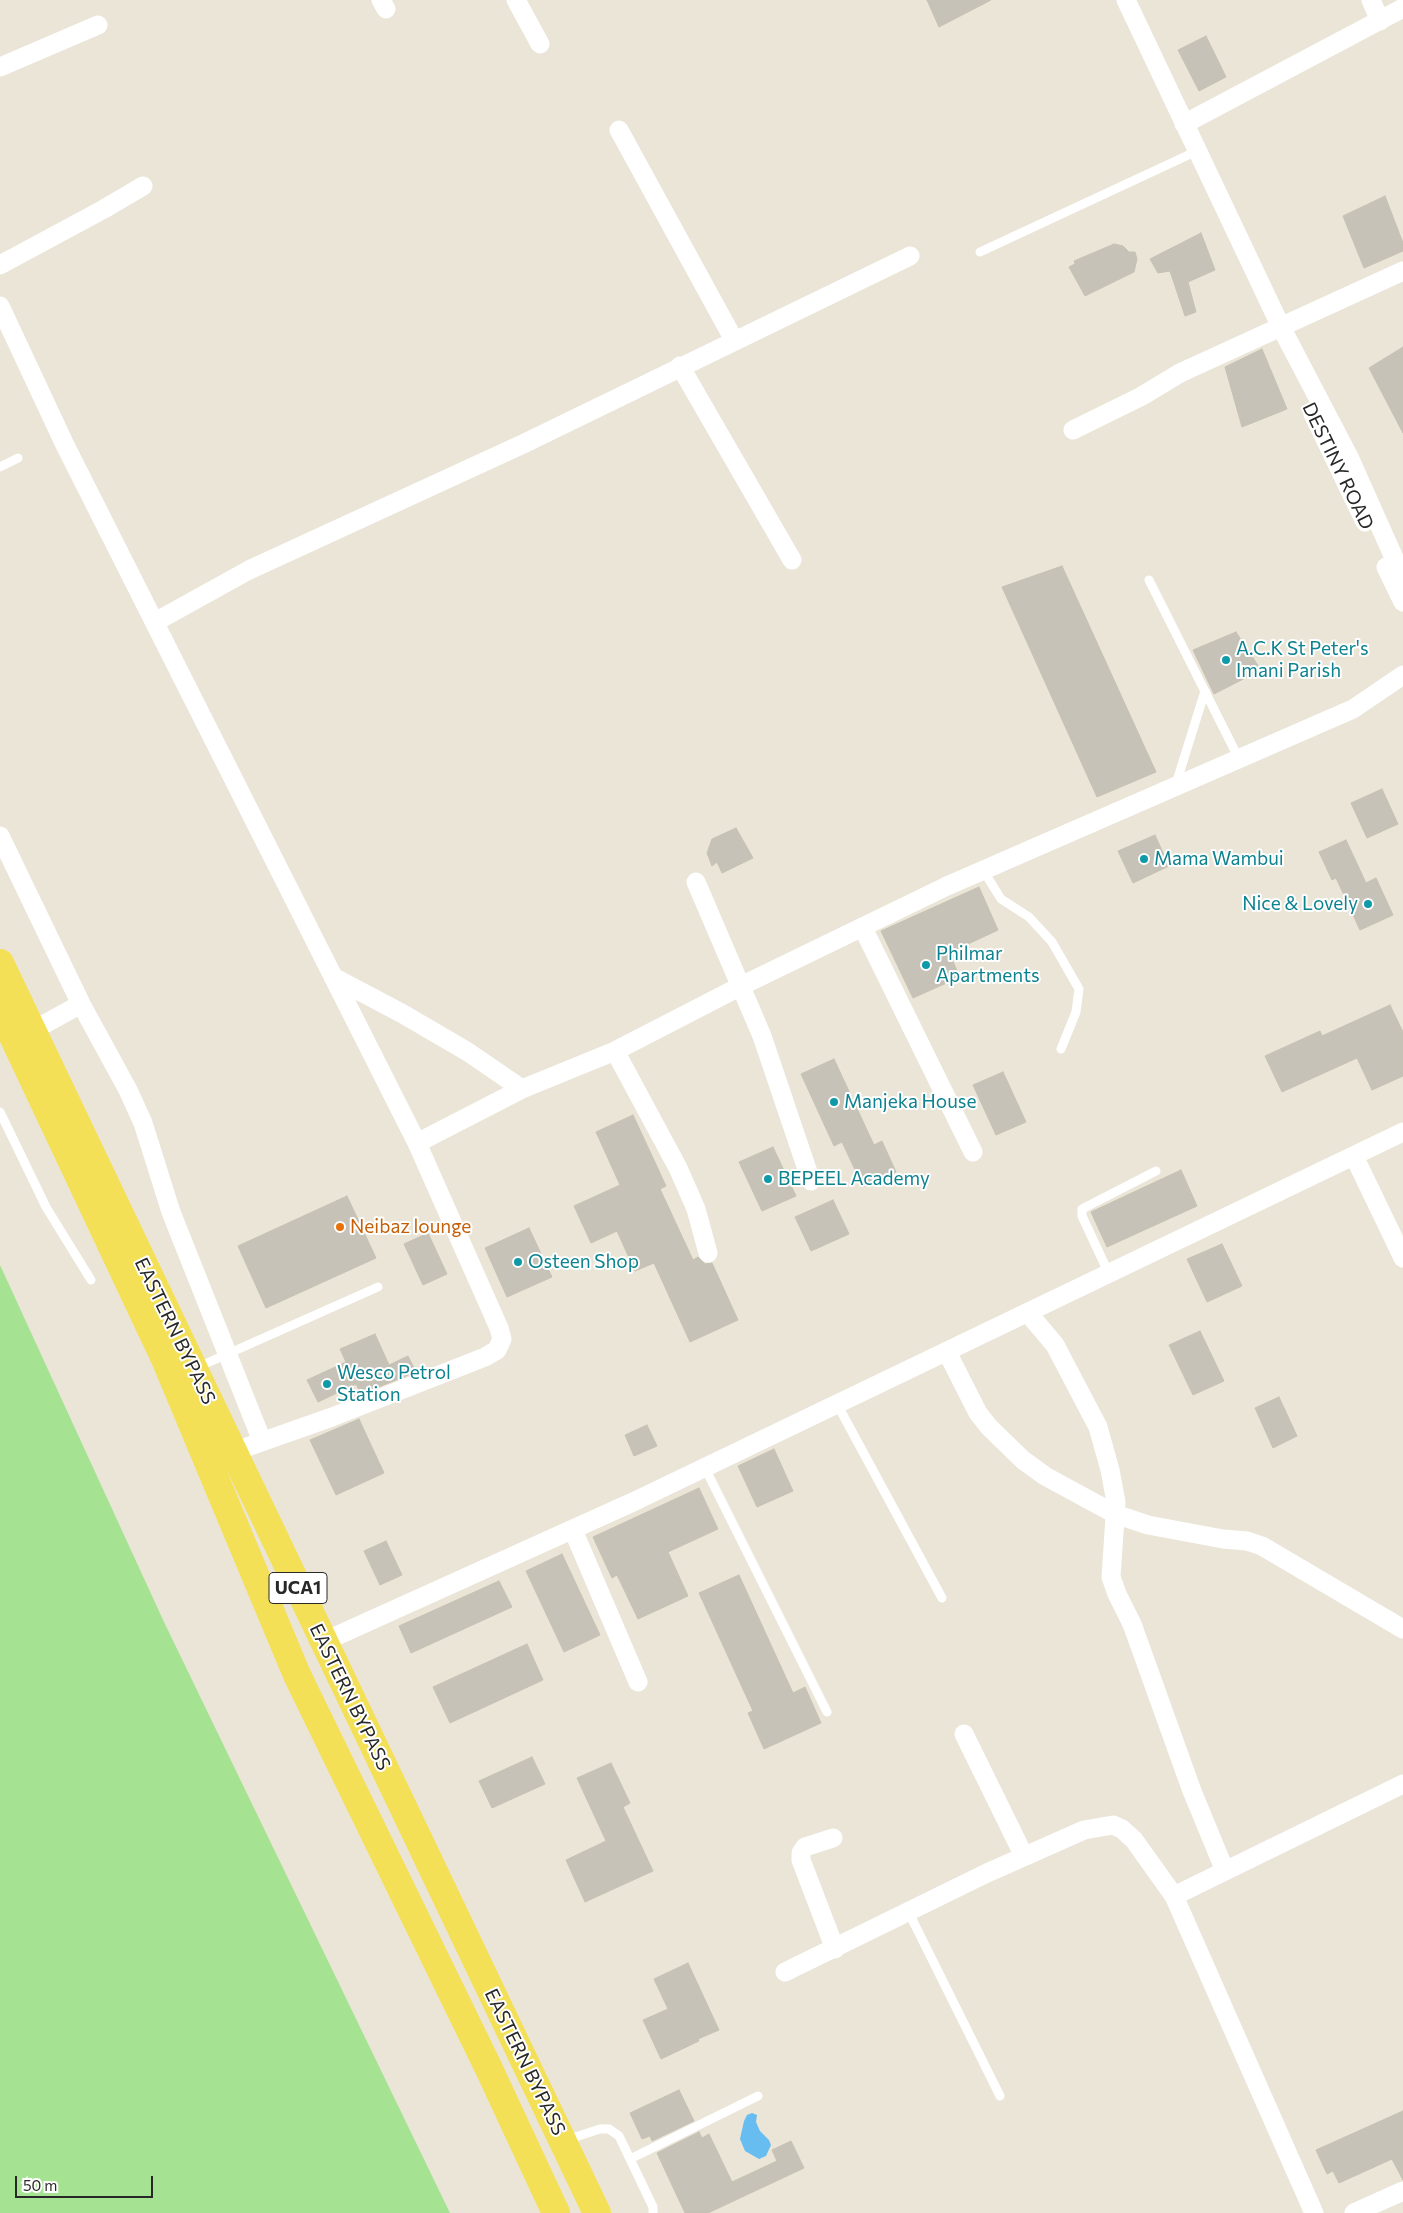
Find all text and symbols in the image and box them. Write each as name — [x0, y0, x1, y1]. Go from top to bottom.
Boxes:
street label: DESTINY ROAD — [1297, 399, 1379, 533]
place label: A.C.K St Peter's Imani Parish — [1236, 638, 1369, 682]
marker: A.C.K St Peter's Imani Parish — [1220, 654, 1232, 666]
place label: Mama Wambui — [1154, 848, 1284, 870]
marker: Mama Wambui — [1138, 853, 1150, 865]
place label: Nice & Lovely — [1242, 893, 1358, 915]
marker: Nice & Lovely — [1362, 898, 1374, 910]
place label: Philmar Apartments — [936, 943, 1040, 987]
marker: Philmar Apartments — [920, 959, 932, 971]
place label: Manjeka House — [844, 1091, 976, 1113]
marker: Manjeka House — [828, 1096, 840, 1108]
place label: BEPEEL Academy — [778, 1168, 930, 1190]
marker: BEPEEL Academy — [762, 1173, 774, 1185]
place label: Neibaz lounge — [350, 1216, 471, 1238]
marker: Neibaz lounge — [334, 1221, 346, 1233]
place label: Osteen Shop — [528, 1251, 639, 1273]
street label: EASTERN BYPASS — [130, 1254, 220, 1408]
marker: Osteen Shop — [512, 1256, 524, 1268]
place label: Wesco Petrol Station — [337, 1362, 451, 1406]
marker: Wesco Petrol Station — [321, 1378, 333, 1390]
road number: UCA1 — [269, 1572, 327, 1604]
street label: EASTERN BYPASS — [305, 1620, 395, 1774]
street label: EASTERN BYPASS — [480, 1985, 570, 2139]
scale bar — [18, 2166, 155, 2198]
text: 50 m — [23, 2176, 57, 2194]

